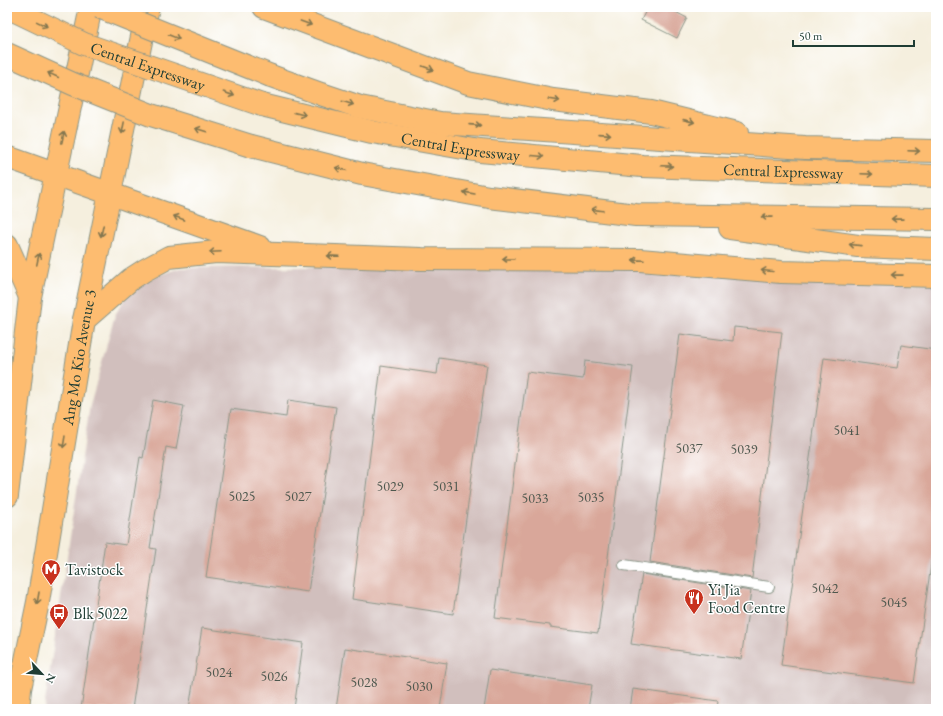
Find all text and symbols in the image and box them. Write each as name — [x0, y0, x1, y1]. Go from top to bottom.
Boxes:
one-way arrow — [300, 20, 313, 27]
one-way arrow — [36, 21, 48, 28]
scale bar — [793, 22, 914, 48]
text: 50 m — [799, 28, 823, 44]
one-way arrow — [168, 34, 180, 41]
street label: Central Expressway — [88, 37, 209, 96]
one-way arrow — [422, 65, 434, 73]
one-way arrow — [47, 70, 59, 78]
one-way arrow — [223, 90, 235, 98]
one-way arrow — [547, 96, 560, 104]
one-way arrow — [341, 99, 353, 107]
one-way arrow — [293, 111, 306, 119]
one-way arrow — [682, 118, 695, 126]
one-way arrow — [119, 121, 127, 134]
one-way arrow — [468, 122, 481, 129]
one-way arrow — [194, 126, 207, 133]
street label: Central Expressway — [399, 127, 522, 166]
one-way arrow — [598, 130, 611, 137]
one-way arrow — [60, 131, 68, 144]
one-way arrow — [907, 147, 920, 155]
one-way arrow — [531, 152, 544, 160]
street label: Central Expressway — [723, 159, 845, 184]
one-way arrow — [660, 163, 673, 170]
one-way arrow — [335, 165, 348, 172]
one-way arrow — [860, 170, 873, 177]
one-way arrow — [462, 189, 475, 197]
one-way arrow — [591, 206, 604, 214]
one-way arrow — [174, 213, 186, 221]
one-way arrow — [761, 213, 774, 221]
one-way arrow — [891, 215, 904, 223]
one-way arrow — [98, 224, 106, 237]
one-way arrow — [849, 241, 862, 249]
one-way arrow — [209, 249, 222, 256]
one-way arrow — [327, 252, 340, 260]
one-way arrow — [34, 253, 42, 266]
one-way arrow — [502, 255, 515, 263]
one-way arrow — [632, 256, 645, 264]
one-way arrow — [761, 267, 774, 274]
one-way arrow — [891, 271, 904, 279]
street label: Ang Mo Kio Avenue 3 — [57, 287, 101, 428]
house number: 5041 — [834, 421, 860, 439]
one-way arrow — [60, 435, 68, 448]
house number: 5037 — [676, 439, 703, 457]
house number: 5039 — [731, 440, 758, 458]
house number: 5029 — [377, 477, 404, 495]
house number: 5031 — [433, 477, 459, 495]
house number: 5025 — [229, 487, 255, 505]
house number: 5027 — [285, 487, 312, 505]
house number: 5035 — [578, 488, 604, 506]
house number: 5033 — [522, 489, 549, 507]
metro station icon: Tavistock — [40, 558, 62, 586]
place label: Tavistock — [65, 559, 124, 580]
place label: Yi Jia Food Centre — [708, 579, 786, 618]
house number: 5042 — [812, 579, 839, 597]
restaurant icon: Yi Jia Food Centre — [683, 587, 705, 615]
one-way arrow — [34, 591, 42, 604]
house number: 5045 — [881, 593, 907, 611]
bus stop icon: Blk 5022 — [48, 602, 70, 630]
place label: Blk 5022 — [73, 603, 128, 624]
north arrow — [22, 654, 62, 694]
house number: 5024 — [206, 663, 233, 681]
house number: 5026 — [261, 667, 288, 685]
text: N — [43, 671, 59, 686]
house number: 5028 — [351, 673, 378, 691]
house number: 5030 — [406, 677, 433, 695]

